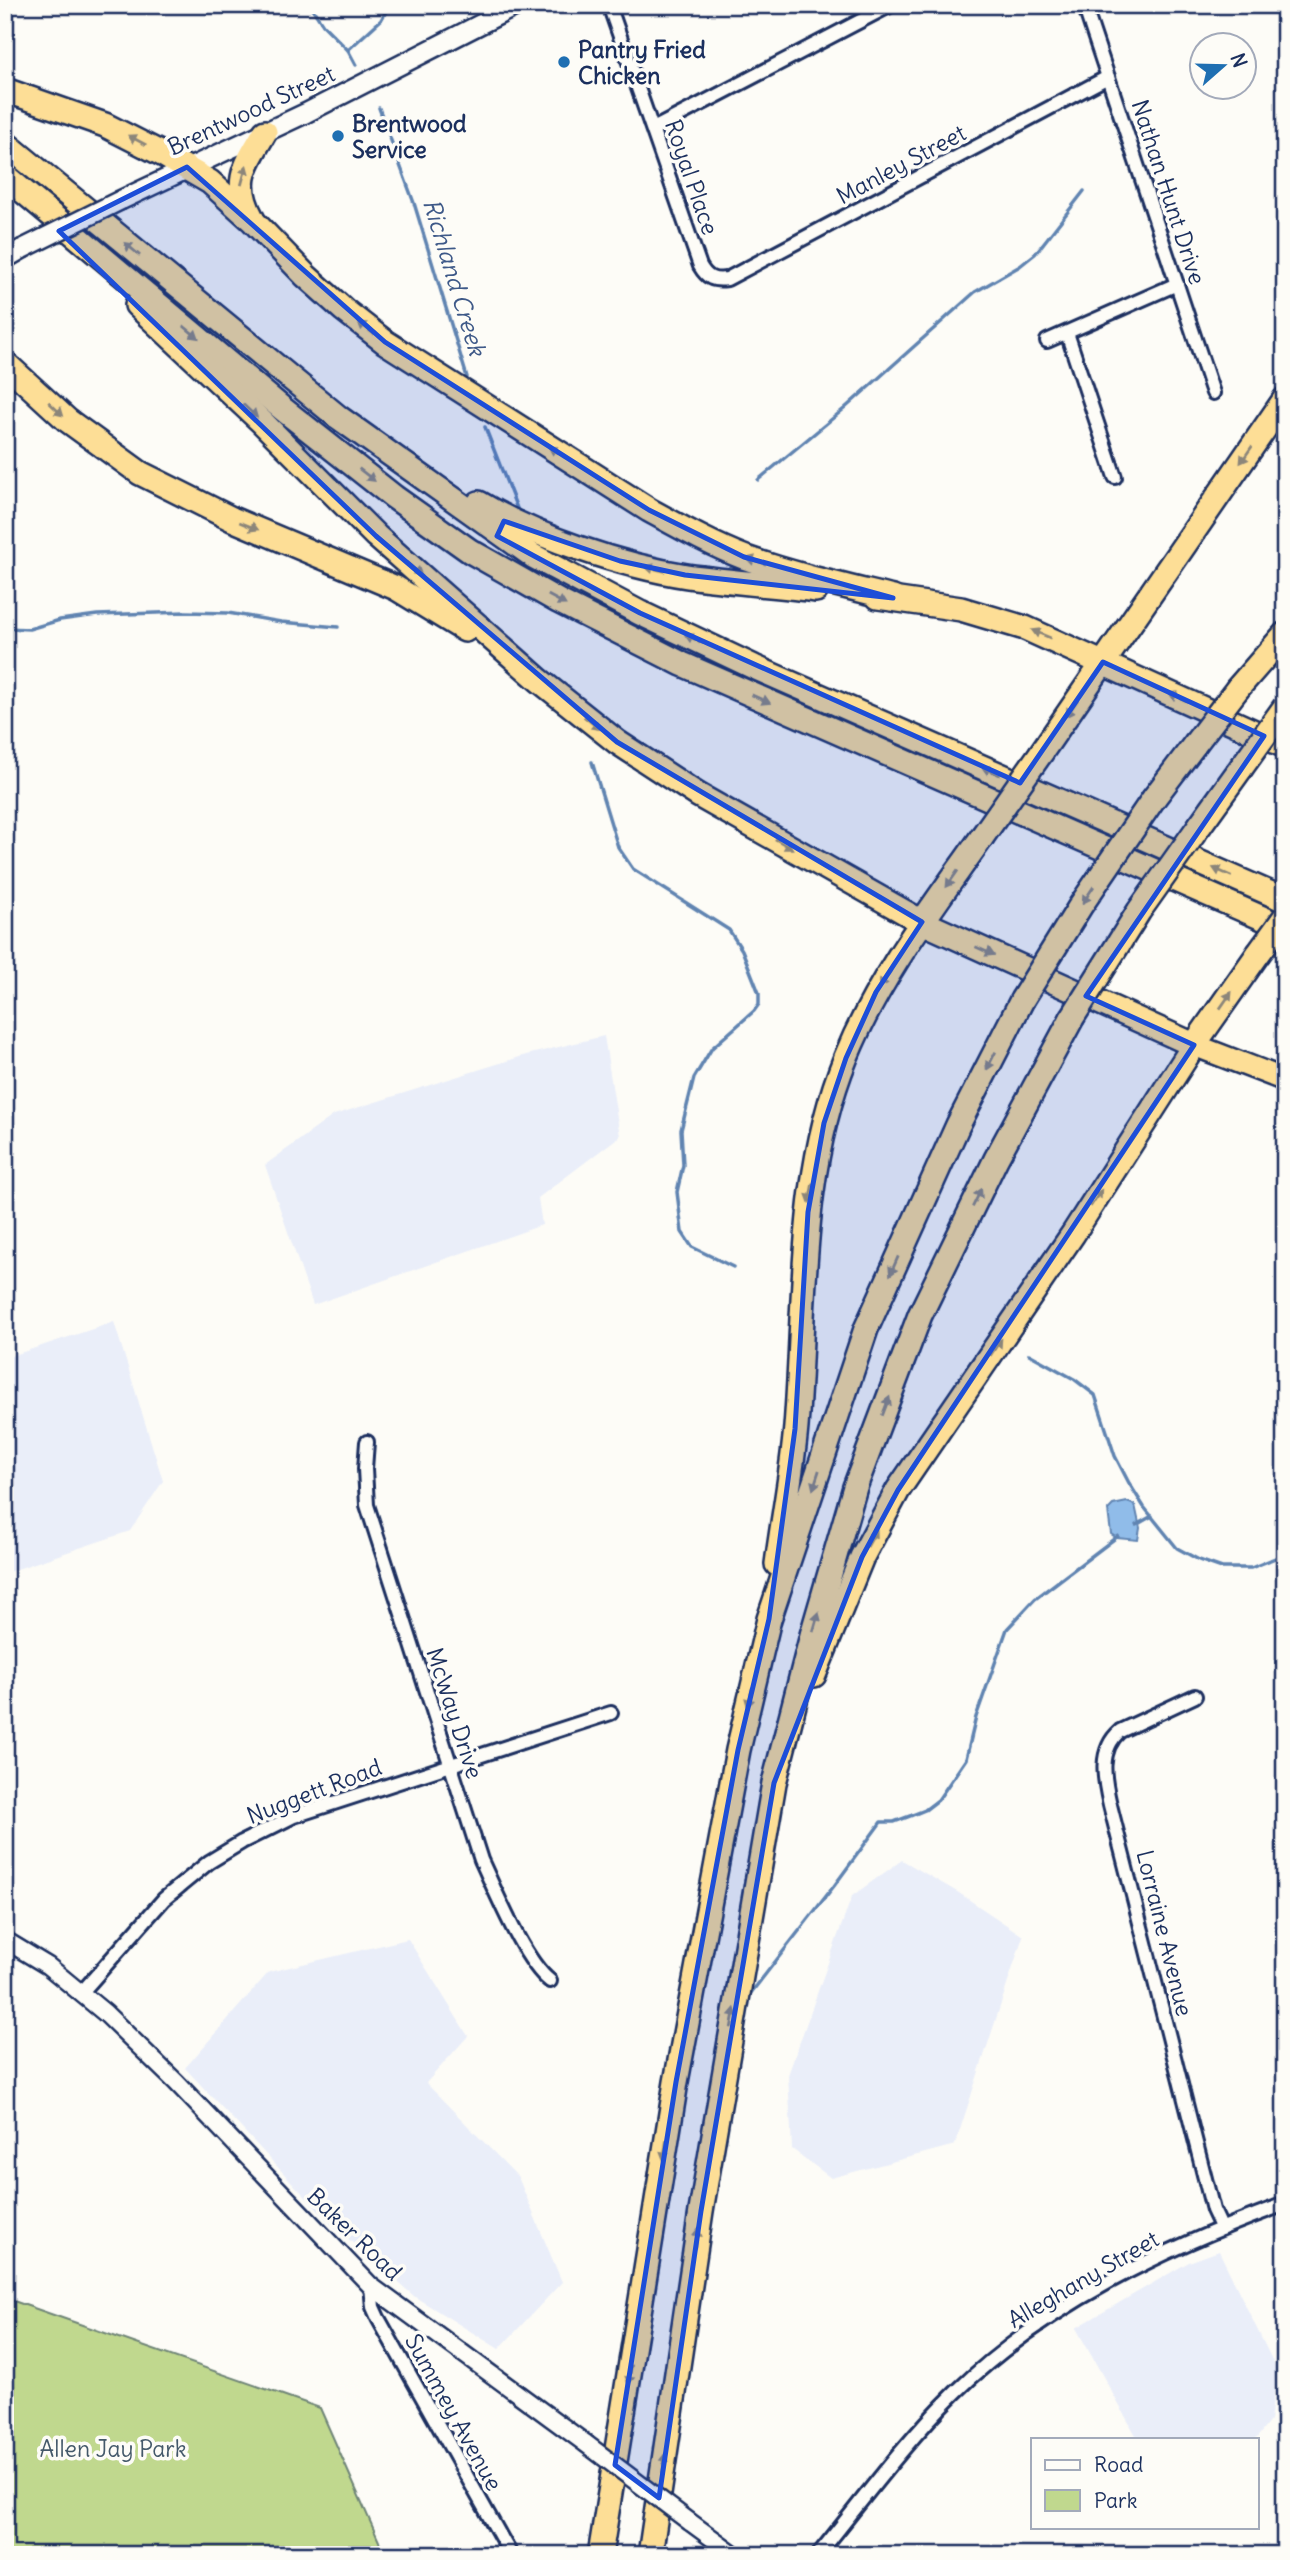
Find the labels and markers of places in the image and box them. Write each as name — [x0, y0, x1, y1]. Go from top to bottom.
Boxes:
place label: Pantry Fried Chicken — [578, 35, 706, 90]
marker: Pantry Fried Chicken — [556, 54, 572, 70]
place label: Brentwood Service — [352, 109, 467, 164]
marker: Brentwood Service — [330, 128, 346, 144]

